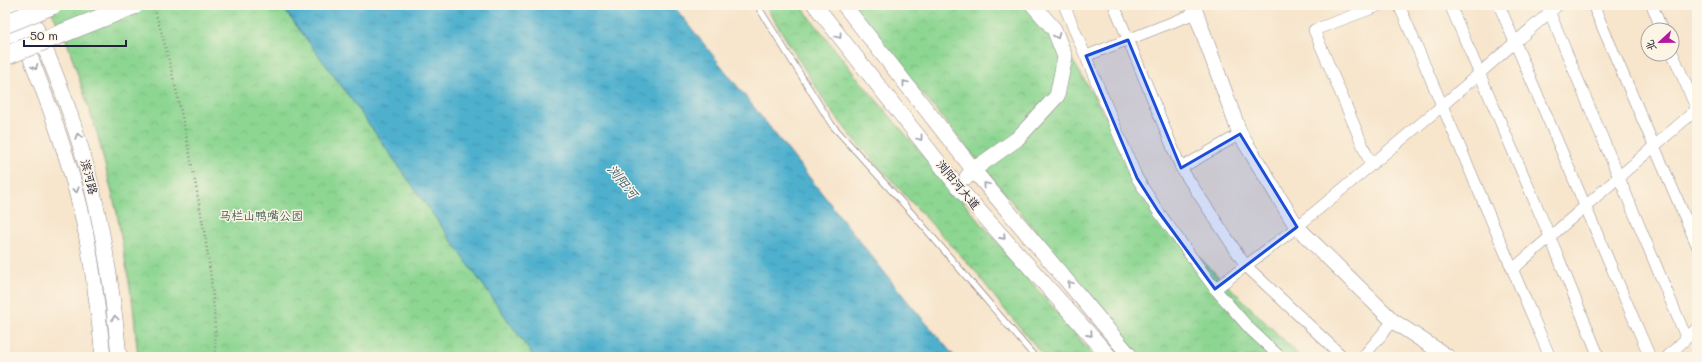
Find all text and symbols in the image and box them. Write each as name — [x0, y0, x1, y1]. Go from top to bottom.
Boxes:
scale bar — [24, 22, 126, 48]
north arrow — [1640, 22, 1680, 62]
text: 50 m — [30, 27, 58, 43]
one-way arrow — [834, 31, 841, 38]
one-way arrow — [1052, 32, 1060, 39]
text: 北 — [1641, 38, 1659, 54]
one-way arrow — [30, 63, 38, 71]
one-way arrow — [903, 81, 910, 88]
one-way arrow — [74, 133, 83, 140]
one-way arrow — [915, 133, 922, 140]
street label: 浏阳河大道 — [933, 156, 984, 212]
street label: 滨河路 — [78, 157, 102, 196]
water label: 浏阳河 — [604, 160, 644, 203]
one-way arrow — [984, 182, 991, 189]
one-way arrow — [71, 187, 80, 194]
park label: 马栏山鸭嘴公园 — [219, 207, 303, 223]
one-way arrow — [998, 233, 1005, 240]
one-way arrow — [1067, 282, 1074, 289]
one-way arrow — [111, 315, 120, 321]
one-way arrow — [1085, 330, 1092, 337]

